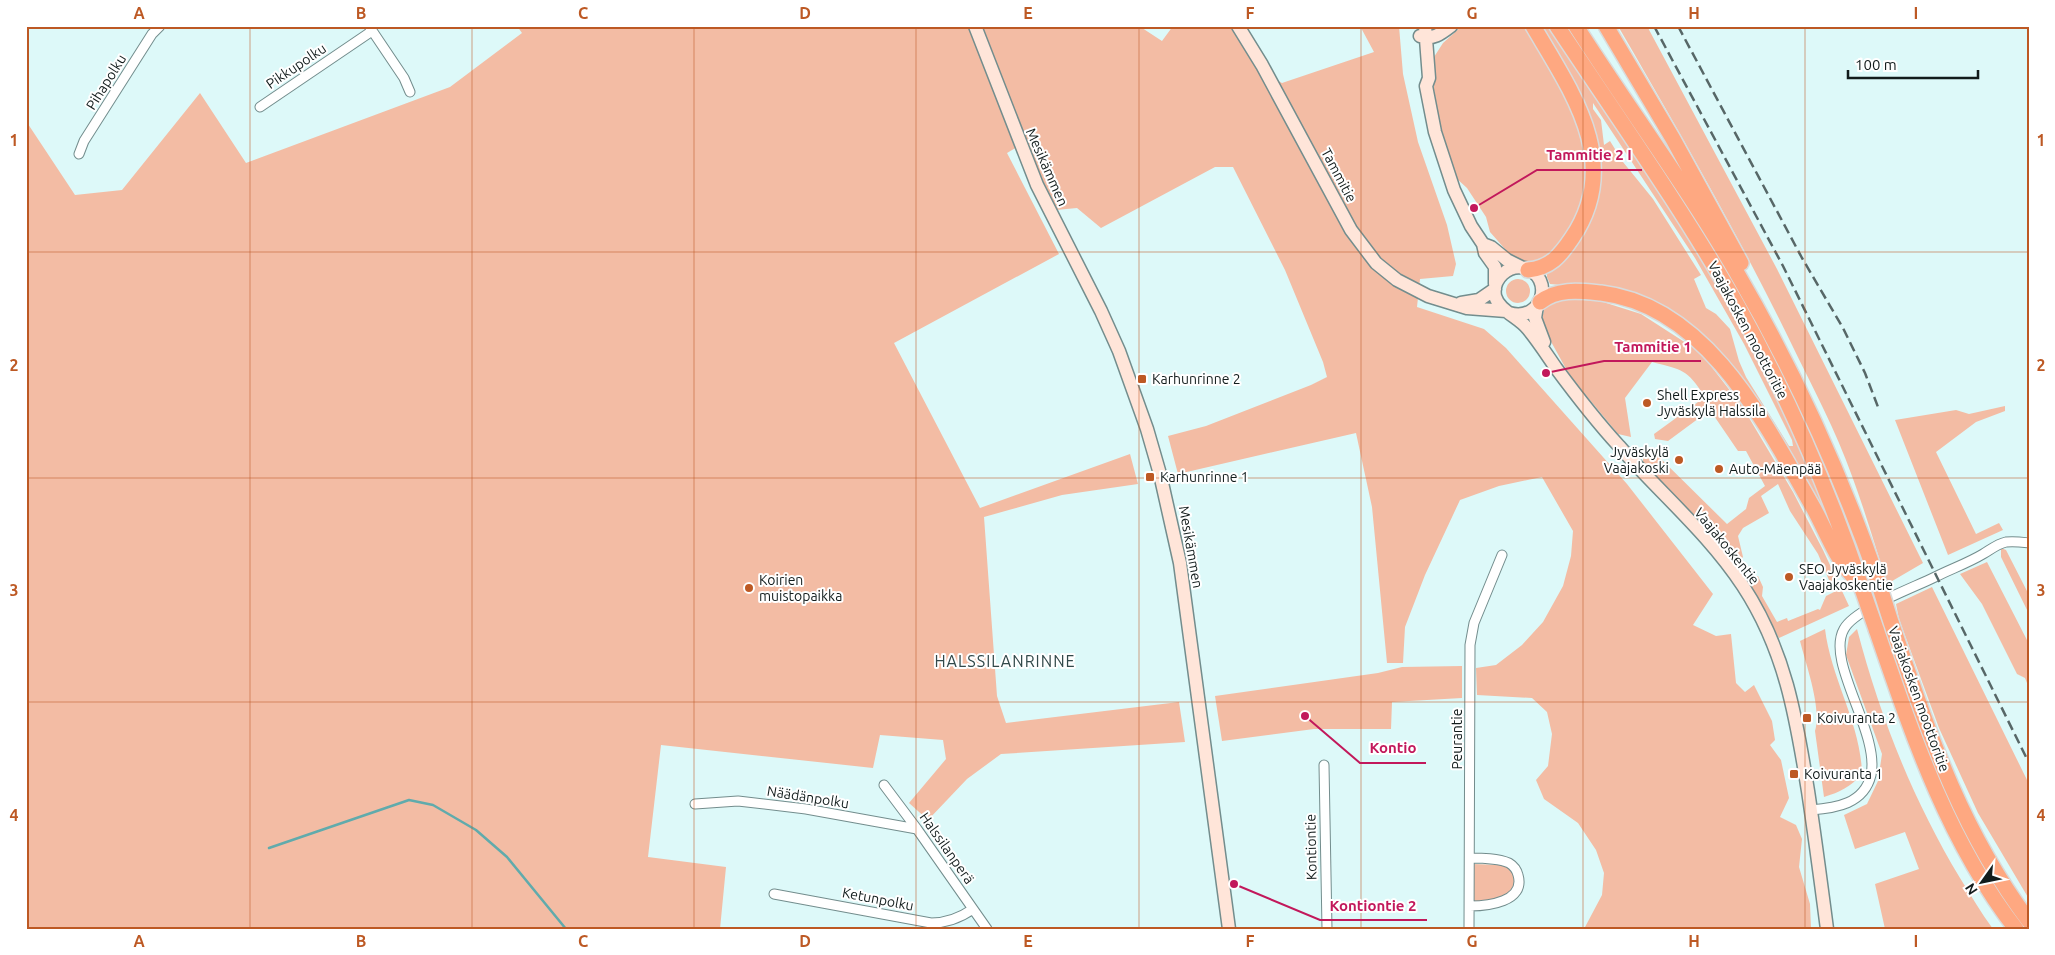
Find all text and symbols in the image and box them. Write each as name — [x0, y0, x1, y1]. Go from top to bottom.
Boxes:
text: A — [133, 4, 145, 22]
text: B — [356, 4, 366, 22]
text: C — [578, 4, 588, 22]
text: D — [799, 4, 811, 22]
text: E — [1023, 4, 1033, 22]
text: F — [1246, 4, 1255, 22]
text: G — [1466, 4, 1478, 22]
text: H — [1688, 4, 1700, 22]
text: I — [1914, 4, 1918, 22]
street label: Pikkupolku — [263, 40, 329, 92]
scale bar — [1848, 48, 1978, 80]
street label: Pihapolku — [83, 51, 129, 113]
text: 100 m — [1855, 56, 1897, 73]
street label: Mesikämmen — [1023, 126, 1071, 208]
text: 1 — [9, 131, 19, 149]
text: 1 — [2036, 131, 2046, 149]
callout: Tammitie 2 I — [1537, 140, 1642, 170]
street label: Tammitie — [1318, 145, 1360, 205]
text: Tammitie 2 I — [1546, 146, 1632, 163]
street label: Vaajakosken moottoritie — [1705, 259, 1791, 401]
callout: Tammitie 1 — [1604, 331, 1701, 361]
text: Tammitie 1 — [1614, 338, 1692, 355]
text: 2 — [9, 356, 19, 374]
text: 2 — [2036, 356, 2046, 374]
place label: Karhunrinne 2 — [1152, 371, 1241, 387]
marker: Karhunrinne 2 — [1136, 373, 1148, 385]
place label: Shell Express Jyväskylä Halssila — [1657, 387, 1766, 419]
marker: Shell Express Jyväskylä Halssila — [1641, 397, 1653, 409]
place label: Jyväskylä Vaajakoski — [1604, 444, 1669, 476]
marker: Jyväskylä Vaajakoski — [1673, 454, 1685, 466]
place label: Auto-Mäenpää — [1729, 461, 1821, 477]
marker: Auto-Mäenpää — [1713, 463, 1725, 475]
place label: Karhunrinne 1 — [1160, 469, 1249, 485]
marker: Karhunrinne 1 — [1144, 471, 1156, 483]
street label: Mesikämmen — [1176, 504, 1206, 590]
street label: Vaajakoskentie — [1691, 504, 1763, 588]
place label: SEO Jyväskylä Vaajakoskentie — [1799, 561, 1893, 593]
marker: SEO Jyväskylä Vaajakoskentie — [1783, 571, 1795, 583]
place label: Koirien muistopaikka — [759, 572, 842, 604]
text: 3 — [9, 581, 19, 599]
text: 3 — [2036, 581, 2046, 599]
marker: Koirien muistopaikka — [743, 582, 755, 594]
street label: Vaajakosken moottoritie — [1885, 624, 1953, 774]
district label: HALSSILANRINNE — [934, 652, 1076, 670]
street label: Peurantie — [1449, 709, 1465, 769]
place label: Koivuranta 2 — [1817, 710, 1896, 726]
marker: Koivuranta 2 — [1801, 712, 1813, 724]
callout: Kontio — [1360, 733, 1426, 763]
text: Kontio — [1370, 739, 1416, 756]
place label: Koivuranta 1 — [1804, 766, 1883, 782]
marker: Koivuranta 1 — [1788, 768, 1800, 780]
street label: Näädänpolku — [766, 783, 850, 811]
text: 4 — [9, 806, 19, 824]
text: 4 — [2036, 806, 2046, 824]
street label: Halssilanperä — [917, 809, 977, 887]
street label: Kontiontie — [1302, 814, 1320, 880]
north arrow — [1958, 858, 2008, 908]
text: N — [1962, 880, 1981, 898]
street label: Ketunpolku — [841, 884, 915, 914]
callout: Kontiontie 2 — [1320, 890, 1427, 920]
text: Kontiontie 2 — [1329, 897, 1417, 914]
text: A — [133, 932, 145, 950]
text: B — [356, 932, 366, 950]
text: C — [578, 932, 588, 950]
text: D — [799, 932, 811, 950]
text: E — [1023, 932, 1033, 950]
text: F — [1246, 932, 1255, 950]
text: G — [1466, 932, 1478, 950]
text: H — [1688, 932, 1700, 950]
text: I — [1914, 932, 1918, 950]

